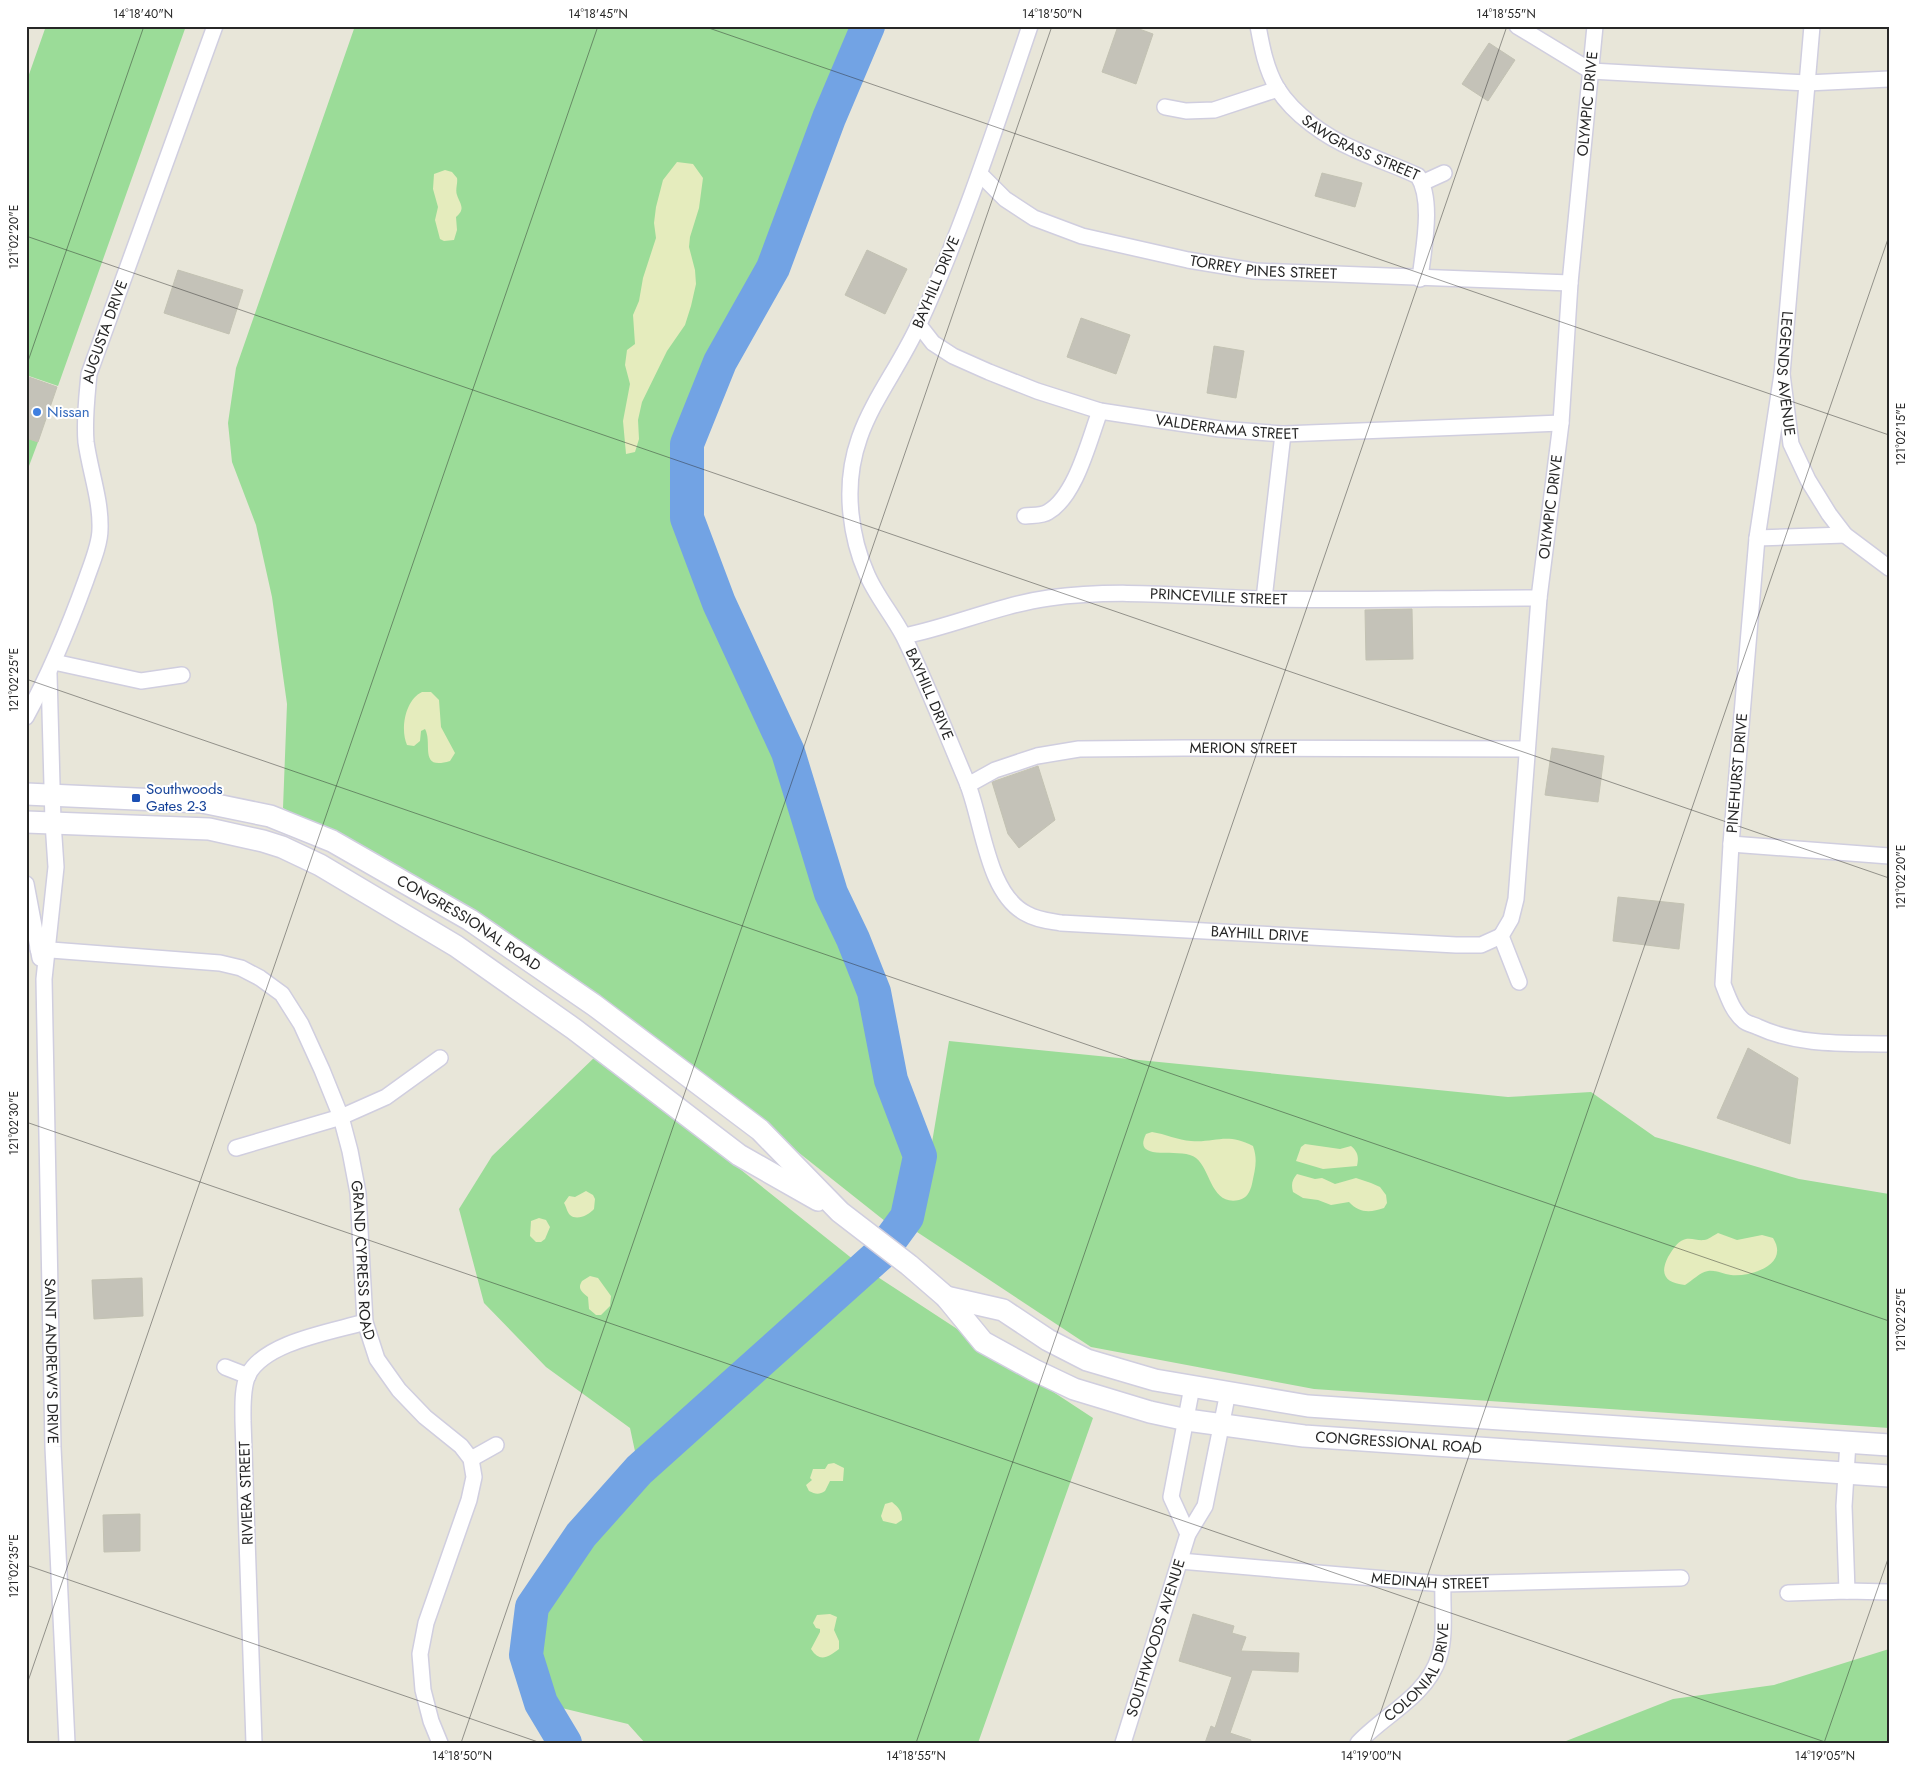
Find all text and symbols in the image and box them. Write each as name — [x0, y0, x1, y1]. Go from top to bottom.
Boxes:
text: 14°18'40"N — [113, 5, 173, 23]
text: 14°18'45"N — [568, 5, 628, 23]
text: 14°18'50"N — [1022, 5, 1082, 23]
text: 14°18'55"N — [1476, 5, 1536, 23]
street label: OLYMPIC DRIVE — [1571, 50, 1603, 157]
street label: SAWGRASS STREET — [1297, 109, 1423, 186]
text: 121°02'20"E — [5, 205, 23, 269]
street label: BAYHILL DRIVE — [907, 232, 965, 332]
street label: TORREY PINES STREET — [1188, 249, 1337, 285]
street label: AUGUSTA DRIVE — [77, 277, 133, 385]
street label: LEGENDS AVENUE — [1771, 310, 1801, 437]
place label: Nissan — [47, 401, 90, 423]
text: 121°02'15"E — [1892, 403, 1910, 465]
marker: Nissan — [31, 406, 43, 418]
street label: VALDERRAMA STREET — [1154, 409, 1299, 445]
street label: OLYMPIC DRIVE — [1533, 453, 1568, 561]
street label: PRINCEVILLE STREET — [1150, 583, 1288, 610]
street label: BAYHILL DRIVE — [900, 644, 959, 744]
text: 121°02'25"E — [5, 648, 23, 712]
street label: PINEHURST DRIVE — [1721, 712, 1753, 834]
street label: MERION STREET — [1189, 737, 1297, 759]
place label: Southwoods Gates 2-3 — [146, 778, 223, 817]
marker: Southwoods Gates 2-3 — [130, 792, 142, 804]
text: 121°02'20"E — [1892, 845, 1910, 909]
street label: CONGRESSIONAL ROAD — [393, 869, 545, 977]
street label: BAYHILL DRIVE — [1210, 920, 1310, 948]
text: 121°02'30"E — [5, 1091, 23, 1155]
street label: GRAND CYPRESS ROAD — [345, 1178, 381, 1343]
street label: SAINT ANDREW'S DRIVE — [39, 1278, 64, 1444]
text: 121°02'25"E — [1892, 1288, 1910, 1352]
street label: CONGRESSIONAL ROAD — [1315, 1426, 1483, 1459]
street label: RIVIERA STREET — [233, 1441, 259, 1545]
text: 121°02'35"E — [5, 1534, 23, 1598]
street label: SOUTHWOODS AVENUE — [1121, 1556, 1191, 1720]
street label: MEDINAH STREET — [1370, 1567, 1489, 1595]
street label: COLONIAL DRIVE — [1379, 1622, 1454, 1727]
text: 14°18'50"N — [432, 1747, 492, 1765]
text: 14°18'55"N — [886, 1747, 946, 1765]
text: 14°19'00"N — [1341, 1747, 1401, 1765]
text: 14°19'05"N — [1795, 1747, 1855, 1765]

